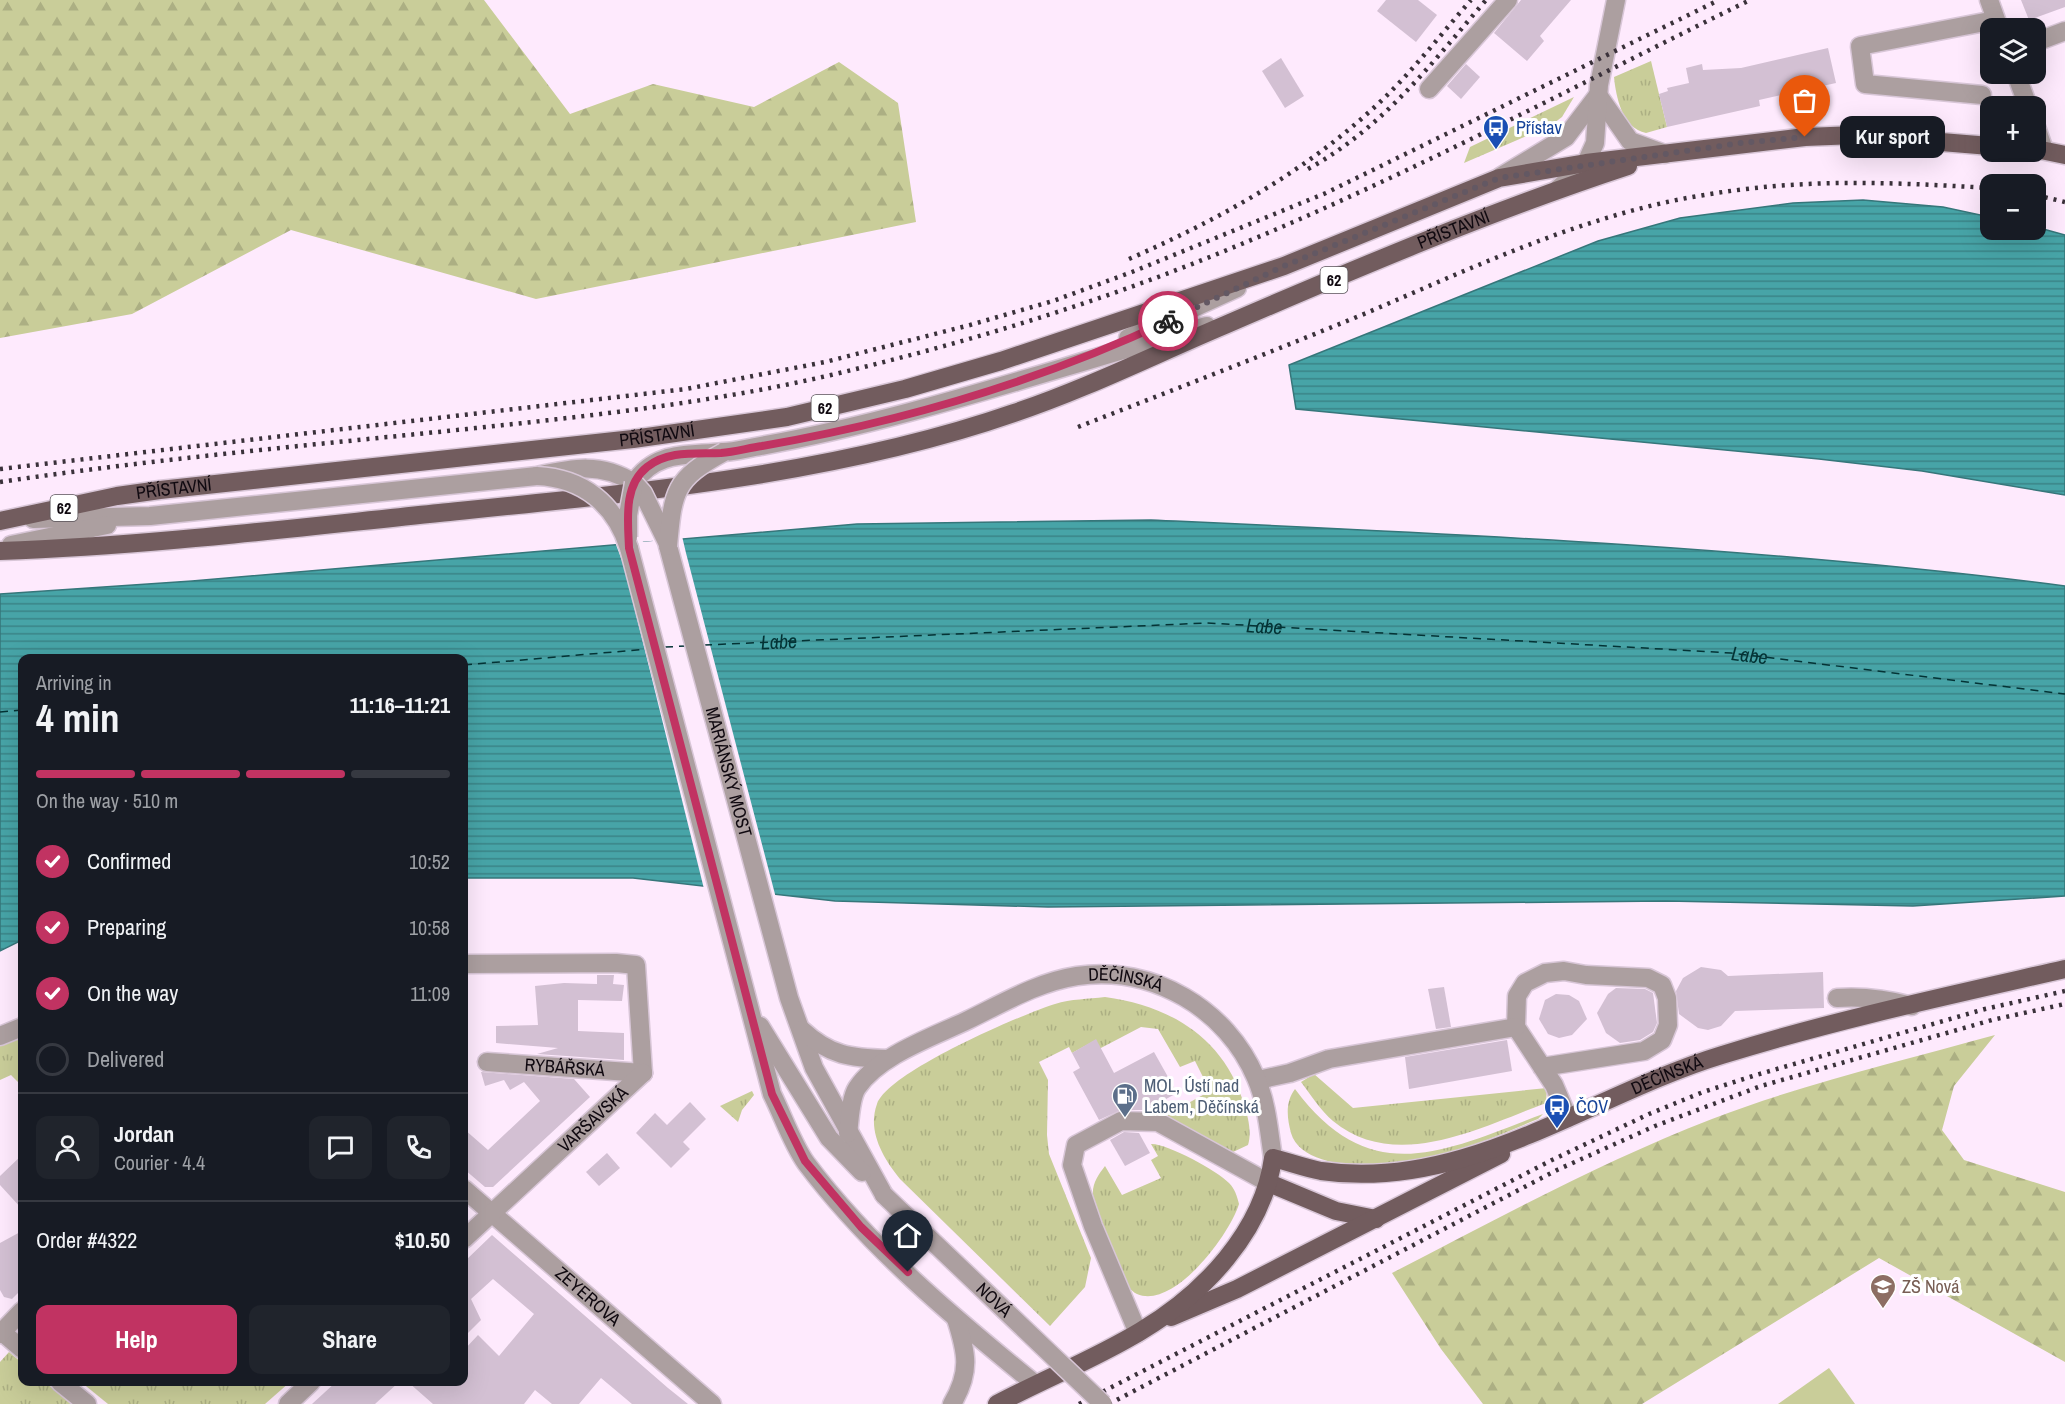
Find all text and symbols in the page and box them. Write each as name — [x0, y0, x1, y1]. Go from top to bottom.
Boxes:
map controls — [1980, 18, 2046, 240]
button: layers — [1980, 18, 2046, 84]
pin — [1779, 75, 1830, 137]
icon: bag — [1788, 84, 1821, 117]
button: + — [1980, 96, 2046, 162]
bus stop icon: Přístav — [1481, 113, 1511, 151]
place label: Přístav — [1516, 115, 1563, 140]
callout: Kur sport — [1841, 116, 1946, 158]
text: Kur sport — [1856, 123, 1929, 150]
button: − — [1980, 174, 2046, 240]
street label: PŘÍSTAVNÍ — [1413, 203, 1494, 255]
road number: 62 — [1320, 267, 1348, 293]
courier — [1138, 291, 1198, 351]
icon: bike — [1152, 305, 1185, 338]
road number: 62 — [812, 395, 838, 421]
street label: PŘÍSTAVNÍ — [618, 417, 697, 452]
street label: PŘÍSTAVNÍ — [134, 471, 214, 505]
road number: 62 — [50, 495, 78, 521]
water label: Labe — [1245, 611, 1283, 640]
water label: Labe — [760, 627, 798, 656]
water label: Labe — [1730, 639, 1769, 670]
text: Arriving in — [36, 669, 112, 696]
text: 11:16–11:21 — [350, 690, 450, 720]
text: 4 min — [36, 692, 120, 744]
street label: MARIÁNSKÝ MOST — [700, 704, 758, 840]
text: On the way · 510 m — [36, 787, 178, 814]
icon: check — [36, 845, 69, 878]
text: Confirmed — [87, 846, 171, 876]
text: 10:52 — [409, 848, 450, 875]
icon: check — [36, 911, 69, 944]
text: Preparing — [87, 912, 166, 942]
text: 10:58 — [409, 914, 450, 941]
street label: DĚČÍNSKÁ — [1088, 961, 1167, 998]
icon: check — [36, 977, 69, 1010]
text: On the way — [87, 978, 178, 1008]
text: 11:09 — [410, 980, 450, 1007]
text: Delivered — [87, 1044, 164, 1074]
street label: DĚČÍNSKÁ — [1627, 1049, 1706, 1100]
street label: RYBÁŘSKÁ — [524, 1052, 606, 1082]
place label: MOL, Ústí nad Labem, Děčínská — [1144, 1073, 1259, 1119]
street label: VARŠAVSKÁ — [552, 1080, 633, 1158]
fuel station icon: MOL, Ústí nad Labem, Děčínská — [1110, 1081, 1140, 1119]
bus stop icon: ČOV — [1542, 1092, 1572, 1130]
place label: ČOV — [1576, 1094, 1608, 1119]
button: person — [36, 1116, 99, 1179]
button: chat — [309, 1116, 372, 1179]
button: phone — [387, 1116, 450, 1179]
text: Jordan — [114, 1119, 174, 1149]
text: Courier · 4.4 — [114, 1149, 205, 1176]
pin — [882, 1210, 933, 1272]
icon: home — [891, 1219, 924, 1252]
text: Order #4322 — [36, 1225, 137, 1255]
text: $10.50 — [395, 1225, 450, 1255]
street label: ZEYEROVA — [550, 1261, 627, 1332]
school or university icon: ZŠ Nová — [1868, 1272, 1898, 1310]
place label: ZŠ Nová — [1902, 1274, 1959, 1299]
street label: NOVÁ — [971, 1276, 1018, 1323]
button: Help — [36, 1305, 237, 1374]
button: Share — [249, 1305, 450, 1374]

